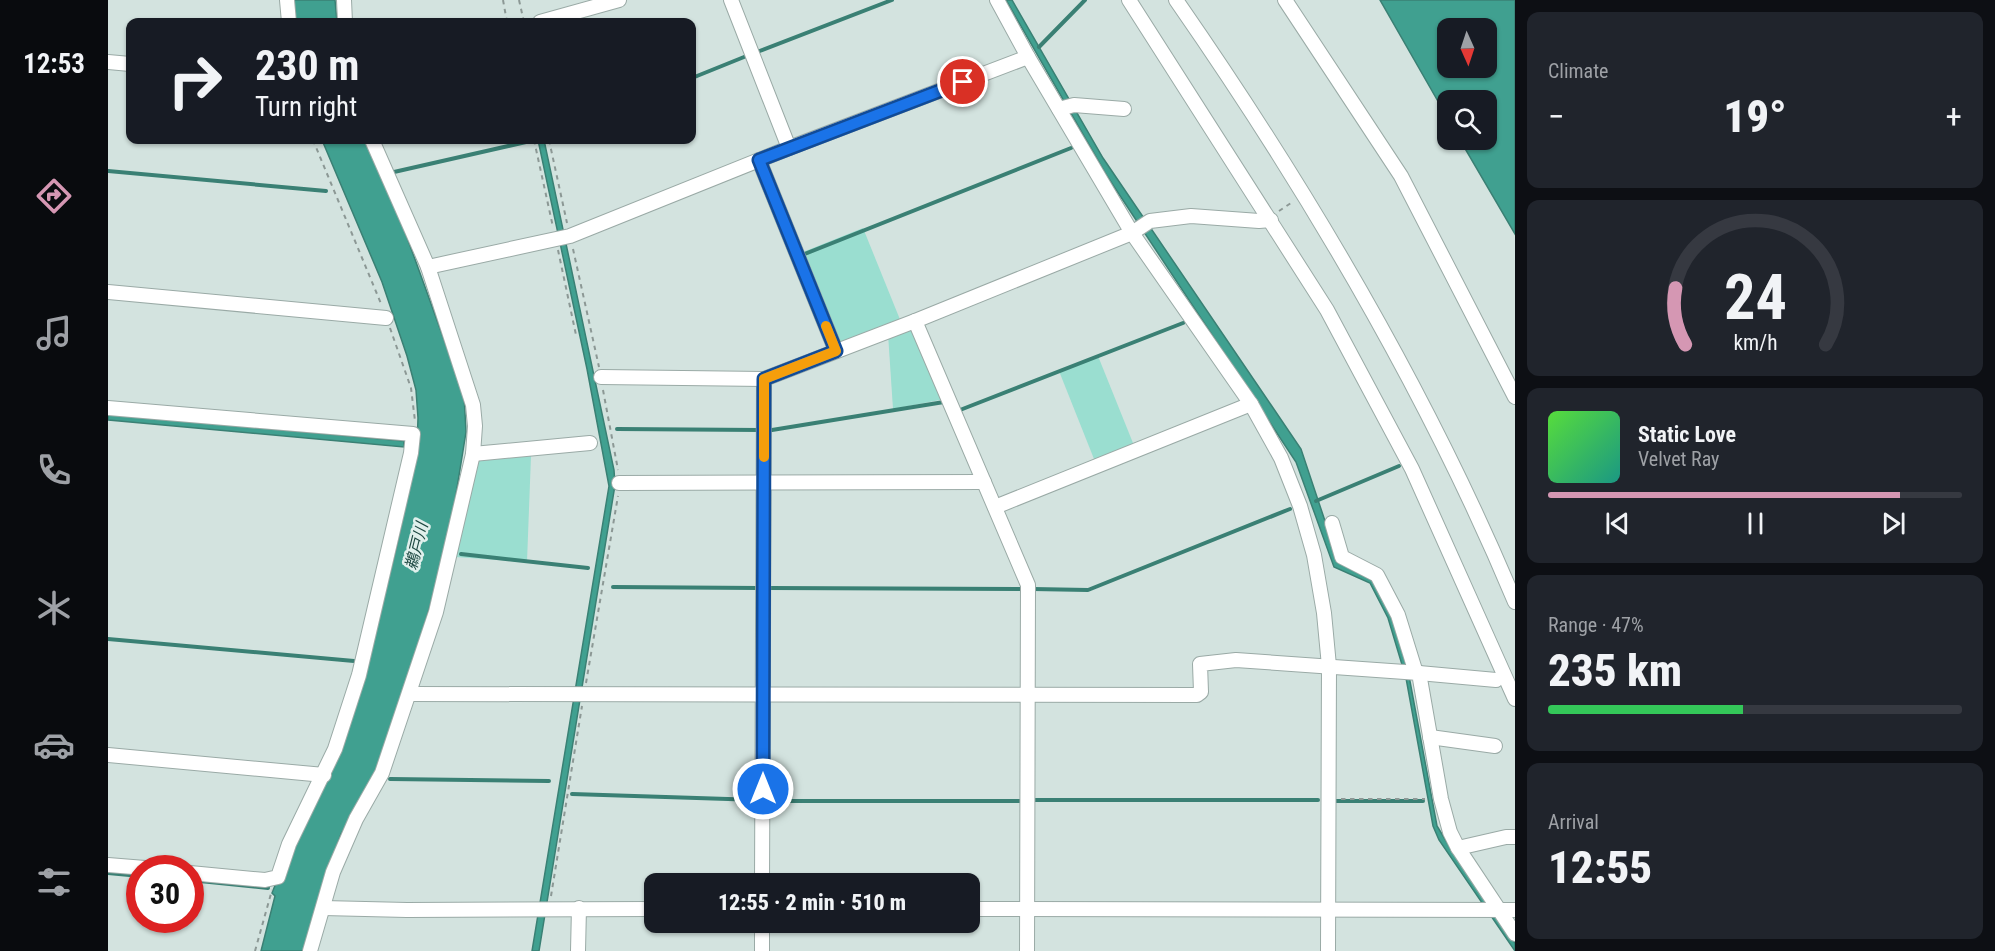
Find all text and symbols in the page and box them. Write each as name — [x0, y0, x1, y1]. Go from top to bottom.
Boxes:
north arrow — [1437, 18, 1497, 78]
map controls — [1437, 18, 1497, 150]
text: 230 m — [255, 41, 360, 90]
icon: right — [156, 42, 234, 120]
text: 12:53 — [23, 48, 85, 80]
pin — [937, 56, 988, 107]
text: Climate — [1548, 59, 1608, 83]
icon: arrive — [946, 65, 979, 98]
button: search — [1437, 90, 1497, 150]
text: 19° — [1723, 90, 1787, 143]
text: Turn right — [255, 91, 357, 123]
text: − — [1548, 97, 1565, 136]
text: + — [1946, 97, 1962, 136]
icon: directions — [33, 175, 75, 217]
text: 24 — [1723, 261, 1787, 334]
icon: music — [33, 312, 75, 354]
text: km/h — [1733, 330, 1777, 355]
text: Static Love — [1638, 422, 1736, 447]
text: Velvet Ray — [1638, 447, 1719, 471]
icon: phone — [33, 449, 75, 491]
icon: previous — [1601, 507, 1634, 540]
icon: pause — [1739, 507, 1772, 540]
icon: next — [1877, 507, 1910, 540]
water label: 鵜戸川 — [401, 519, 432, 572]
icon: climate — [33, 587, 75, 629]
text: Range · 47% — [1548, 613, 1644, 637]
text: 235 km — [1548, 644, 1682, 697]
icon: car — [33, 724, 75, 766]
position arrow — [731, 757, 795, 821]
text: Arrival — [1548, 810, 1599, 834]
text: 12:55 — [1548, 841, 1652, 894]
speed limit sign: 30 — [126, 855, 204, 933]
icon: filters — [33, 861, 75, 903]
text: 12:55 · 2 min · 510 m — [718, 890, 906, 915]

